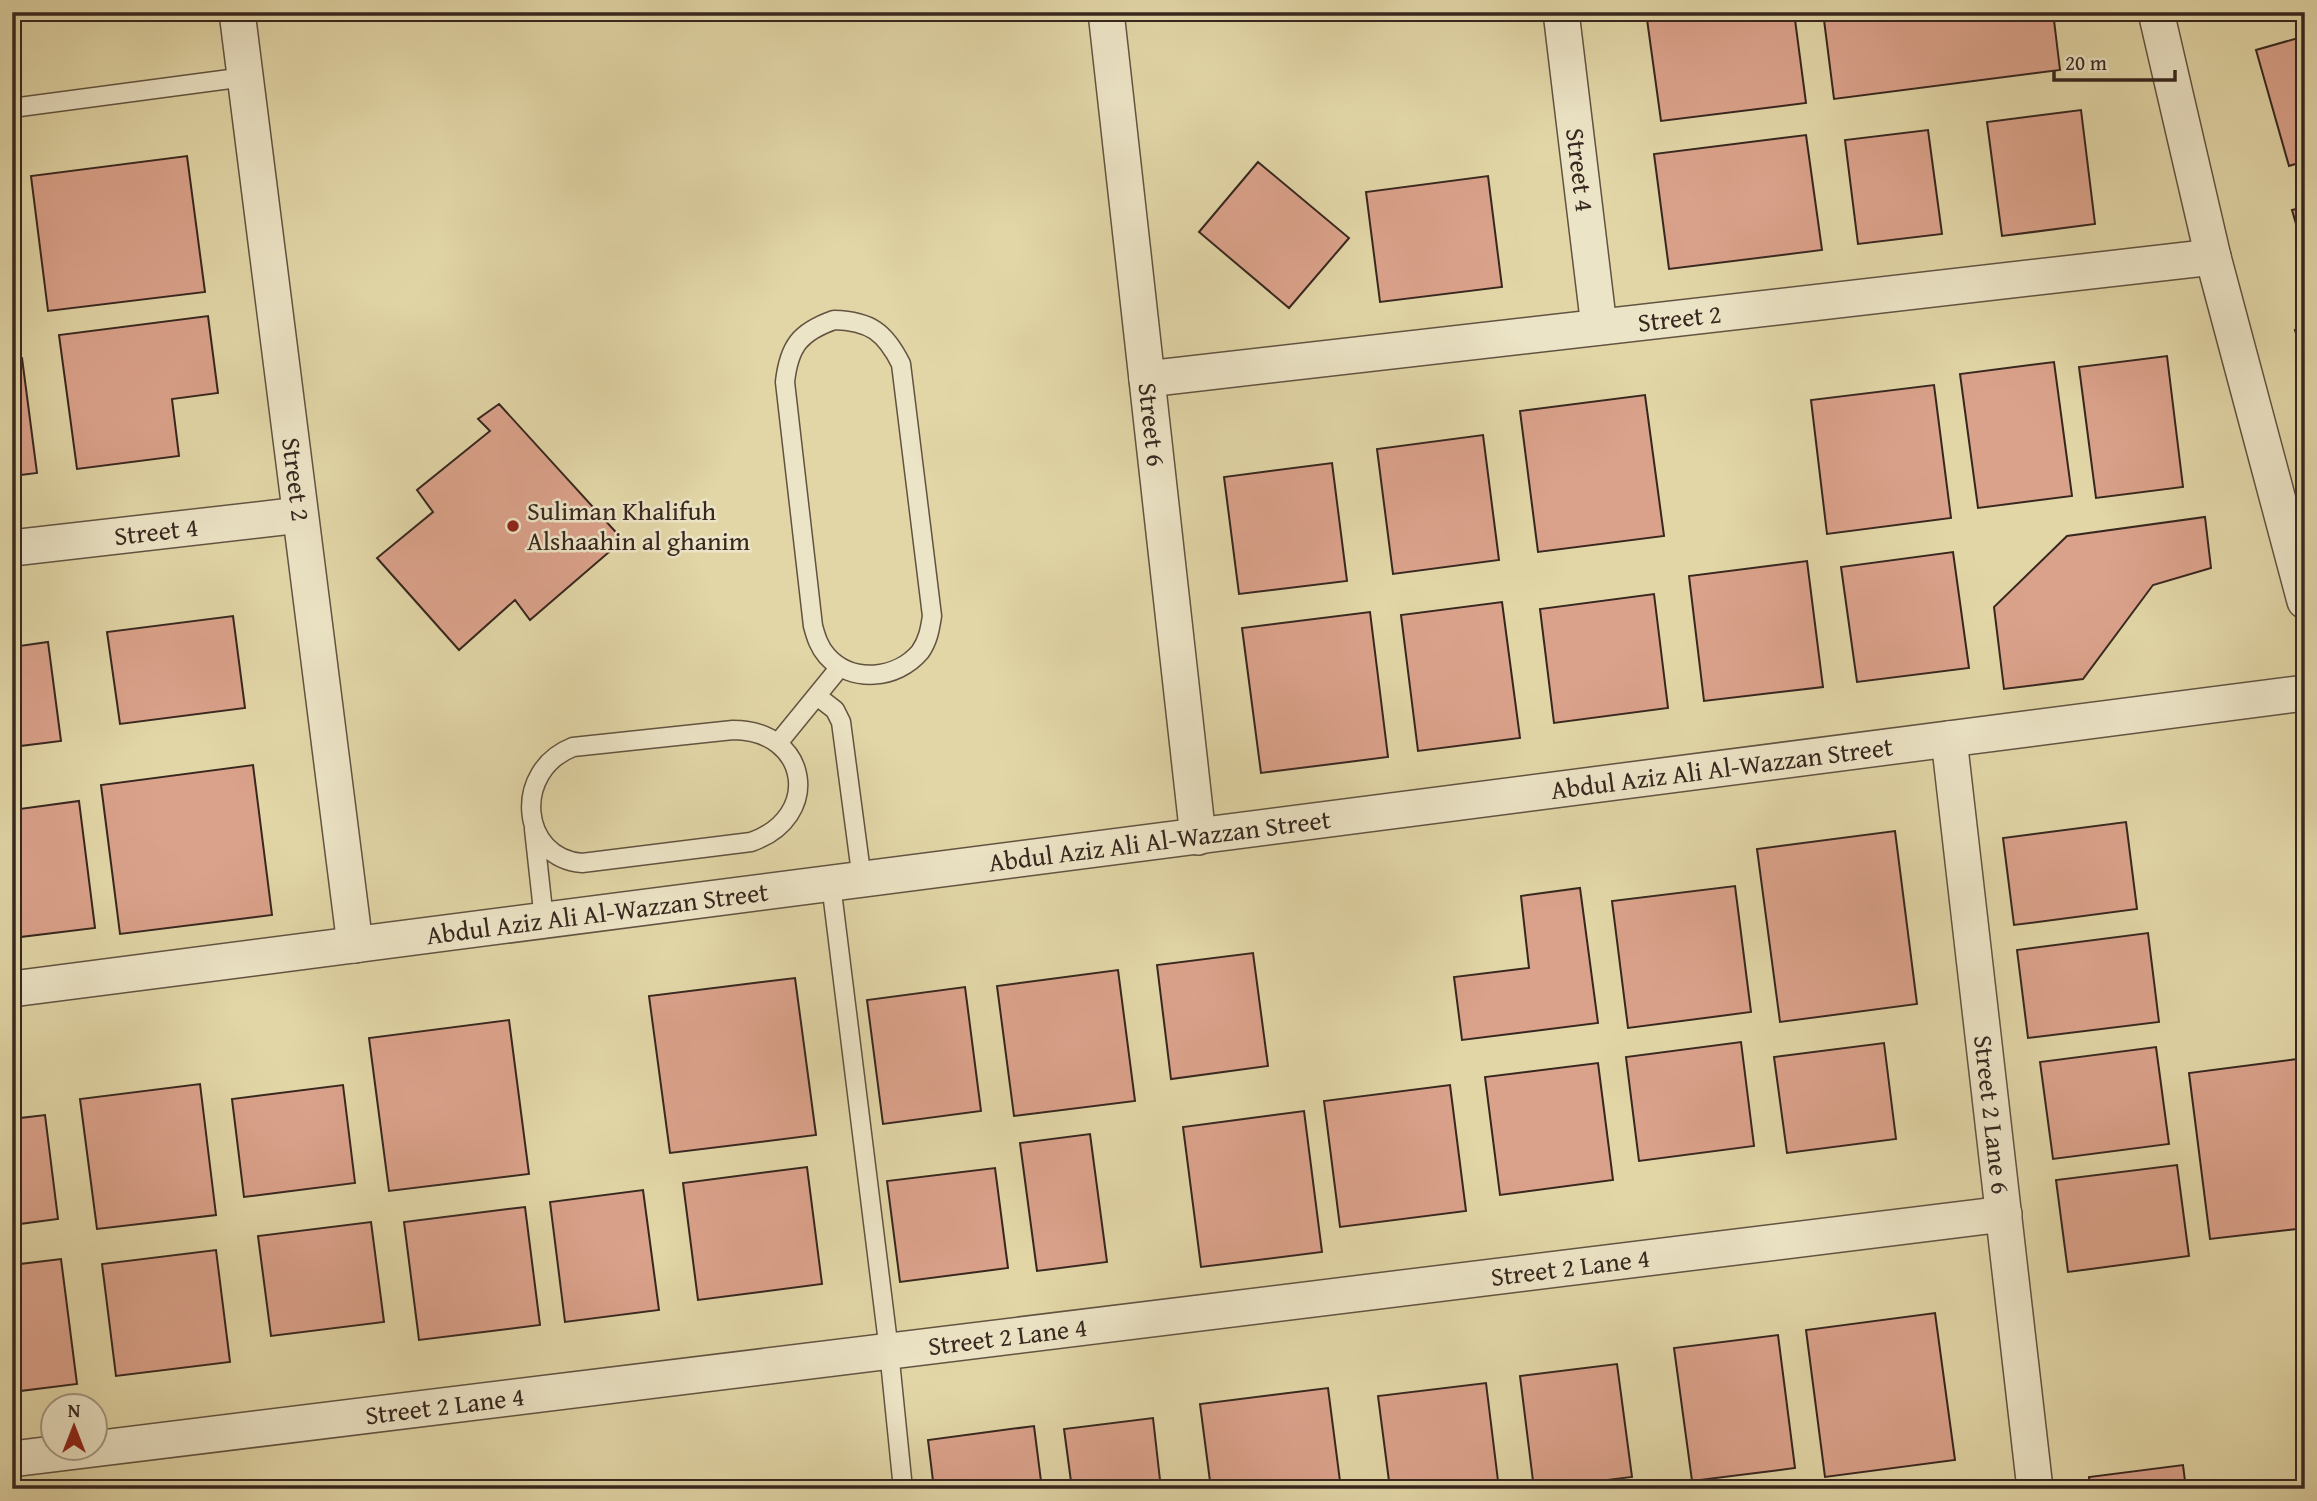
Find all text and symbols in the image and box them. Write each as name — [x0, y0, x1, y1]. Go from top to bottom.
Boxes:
scale bar — [2054, 38, 2175, 82]
text: 20 m — [2065, 47, 2107, 78]
street label: Street 4 — [1556, 126, 1605, 214]
street label: Street 2 — [1635, 293, 1723, 342]
street label: Street 6 — [1128, 380, 1177, 468]
street label: Street 2 — [272, 435, 321, 523]
place label: Suliman Khalifuh Alshaahin al ghanim — [527, 491, 750, 560]
street label: Street 4 — [112, 507, 200, 555]
marker: Suliman Khalifuh Alshaahin al ghanim — [505, 518, 521, 534]
street label: Abdul Aziz Ali Al-Wazzan Street — [1548, 726, 1895, 809]
street label: Abdul Aziz Ali Al-Wazzan Street — [986, 799, 1333, 882]
street label: Abdul Aziz Ali Al-Wazzan Street — [424, 872, 770, 954]
street label: Street 2 Lane 6 — [1964, 1033, 2021, 1196]
street label: Street 2 Lane 4 — [1488, 1238, 1652, 1296]
street label: Street 2 Lane 4 — [926, 1307, 1089, 1365]
street label: Street 2 Lane 4 — [363, 1376, 526, 1434]
north arrow — [38, 1392, 108, 1462]
text: N — [68, 1396, 81, 1424]

